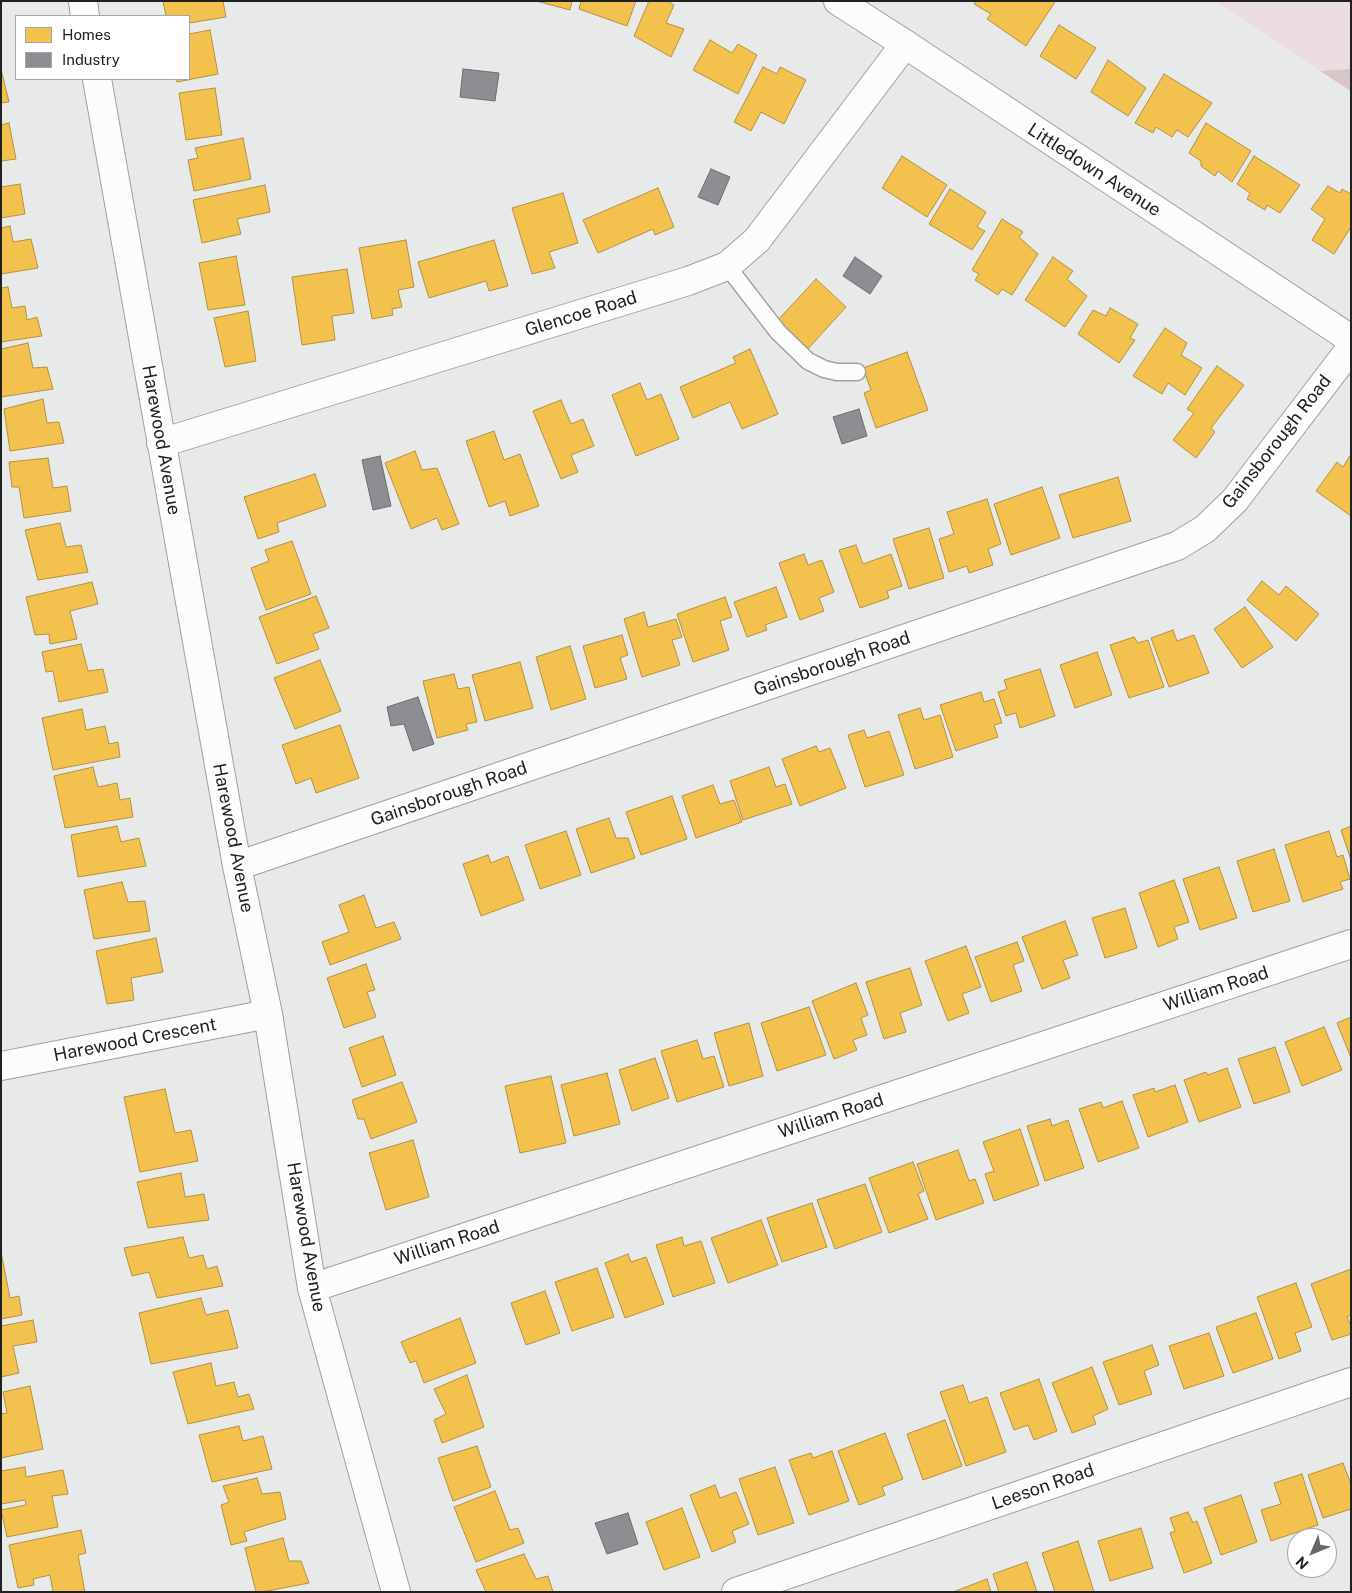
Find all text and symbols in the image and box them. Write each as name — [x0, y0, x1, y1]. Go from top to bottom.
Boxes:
legend — [15, 15, 190, 80]
text: Homes — [62, 26, 111, 43]
text: Industry — [62, 51, 120, 68]
street label: Littledown Avenue — [1023, 119, 1165, 221]
street label: Glencoe Road — [522, 287, 640, 341]
street label: Harewood Avenue — [137, 363, 185, 517]
street label: Gainsborough Road — [1218, 371, 1336, 513]
street label: Gainsborough Road — [751, 627, 913, 701]
street label: Gainsborough Road — [368, 757, 530, 831]
street label: Harewood Avenue — [208, 761, 258, 915]
street label: William Road — [1161, 962, 1271, 1016]
street label: Harewood Crescent — [52, 1014, 218, 1066]
street label: William Road — [776, 1089, 886, 1143]
street label: Harewood Avenue — [282, 1160, 330, 1314]
street label: William Road — [392, 1216, 502, 1270]
street label: Leeson Road — [989, 1459, 1097, 1515]
north arrow — [1287, 1528, 1337, 1578]
text: N — [1293, 1553, 1312, 1572]

